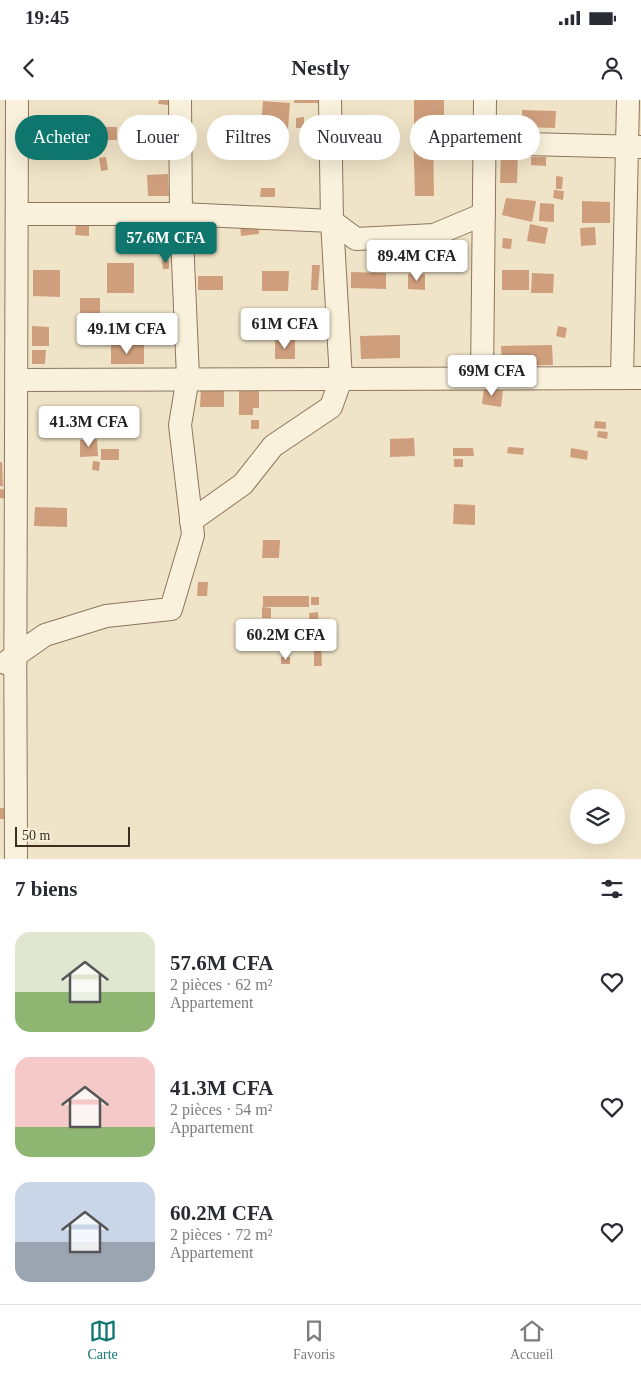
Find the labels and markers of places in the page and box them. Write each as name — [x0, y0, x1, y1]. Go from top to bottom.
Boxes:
pin: 57.6M CFA — [109, 221, 223, 264]
pin: 89.4M CFA — [360, 240, 474, 282]
pin: 61M CFA — [239, 308, 331, 350]
pin: 49.1M CFA — [70, 312, 184, 355]
pin: 69M CFA — [446, 354, 538, 397]
pin: 41.3M CFA — [32, 406, 146, 448]
pin: 60.2M CFA — [229, 618, 343, 661]

